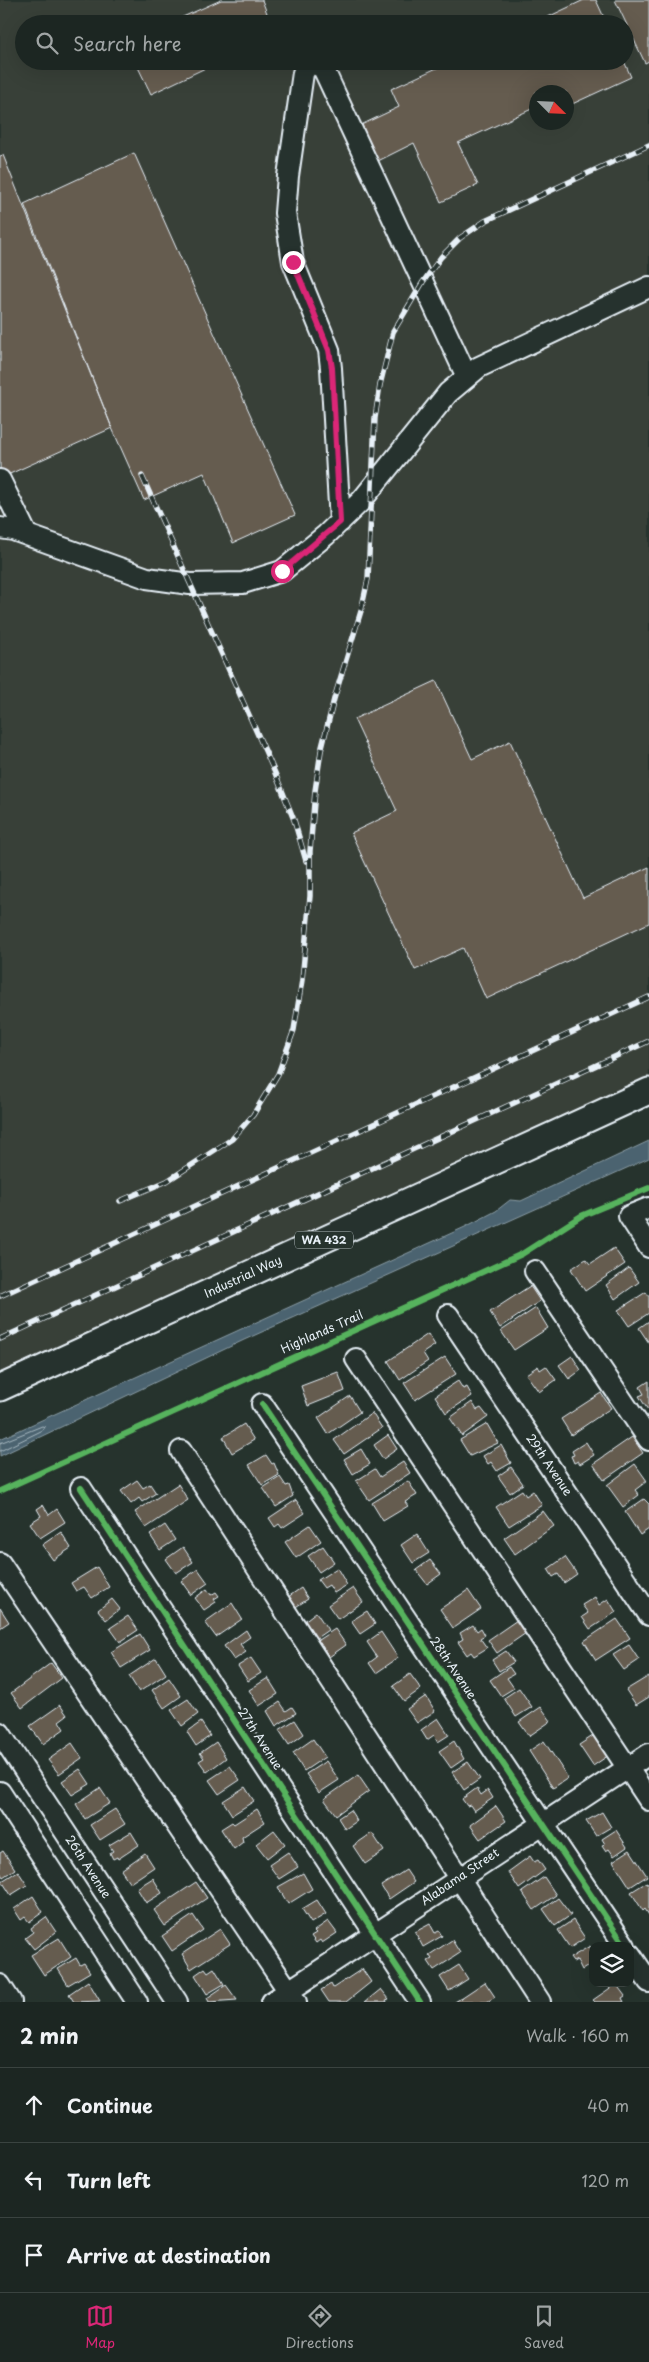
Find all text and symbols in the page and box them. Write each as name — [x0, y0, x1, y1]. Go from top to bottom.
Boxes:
search box — [15, 15, 634, 70]
icon: search — [33, 29, 61, 57]
text: Search here — [73, 29, 182, 57]
north arrow — [529, 85, 574, 130]
route end — [282, 251, 305, 274]
route start — [271, 560, 294, 583]
road number: WA 432 — [295, 1232, 353, 1248]
street label: Industrial Way — [201, 1250, 285, 1302]
street label: Highlands Trail — [278, 1305, 366, 1357]
street label: 29th Avenue — [522, 1430, 577, 1499]
street label: 28th Avenue — [426, 1633, 482, 1703]
street label: 27th Avenue — [234, 1704, 288, 1773]
street label: 26th Avenue — [62, 1831, 116, 1902]
street label: Alabama Street — [417, 1843, 502, 1909]
map controls — [589, 1942, 634, 1987]
button: layers — [589, 1942, 634, 1987]
text: 2 min — [20, 2019, 79, 2051]
text: Walk · 160 m — [526, 2023, 629, 2047]
icon: ahead — [20, 2091, 48, 2119]
text: Continue — [67, 2091, 153, 2119]
text: 40 m — [587, 2093, 629, 2117]
icon: left — [20, 2166, 48, 2194]
text: Turn left — [67, 2166, 151, 2194]
text: 120 m — [582, 2168, 629, 2192]
icon: arrive — [20, 2241, 48, 2269]
text: Arrive at destination — [67, 2241, 271, 2269]
tab: Map — [85, 2302, 115, 2353]
tab: Directions — [286, 2302, 354, 2353]
tab: Saved — [524, 2302, 564, 2353]

